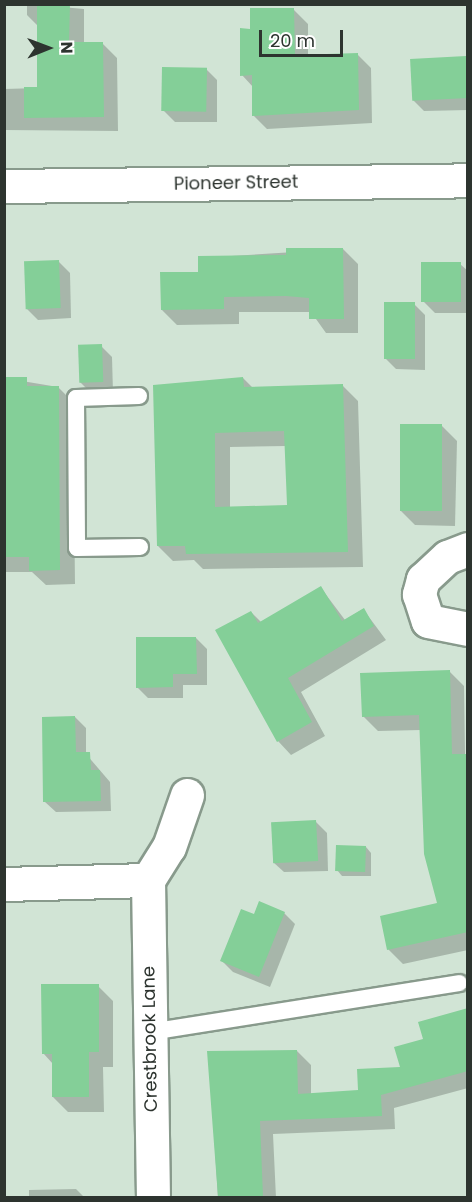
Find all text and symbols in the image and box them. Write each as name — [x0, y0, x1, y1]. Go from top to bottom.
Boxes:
north arrow — [18, 18, 78, 78]
scale bar — [262, 18, 346, 56]
text: 20 m — [270, 28, 315, 53]
text: N — [55, 41, 78, 54]
street label: Pioneer Street — [174, 171, 298, 195]
street label: Crestbrook Lane — [138, 966, 162, 1112]

